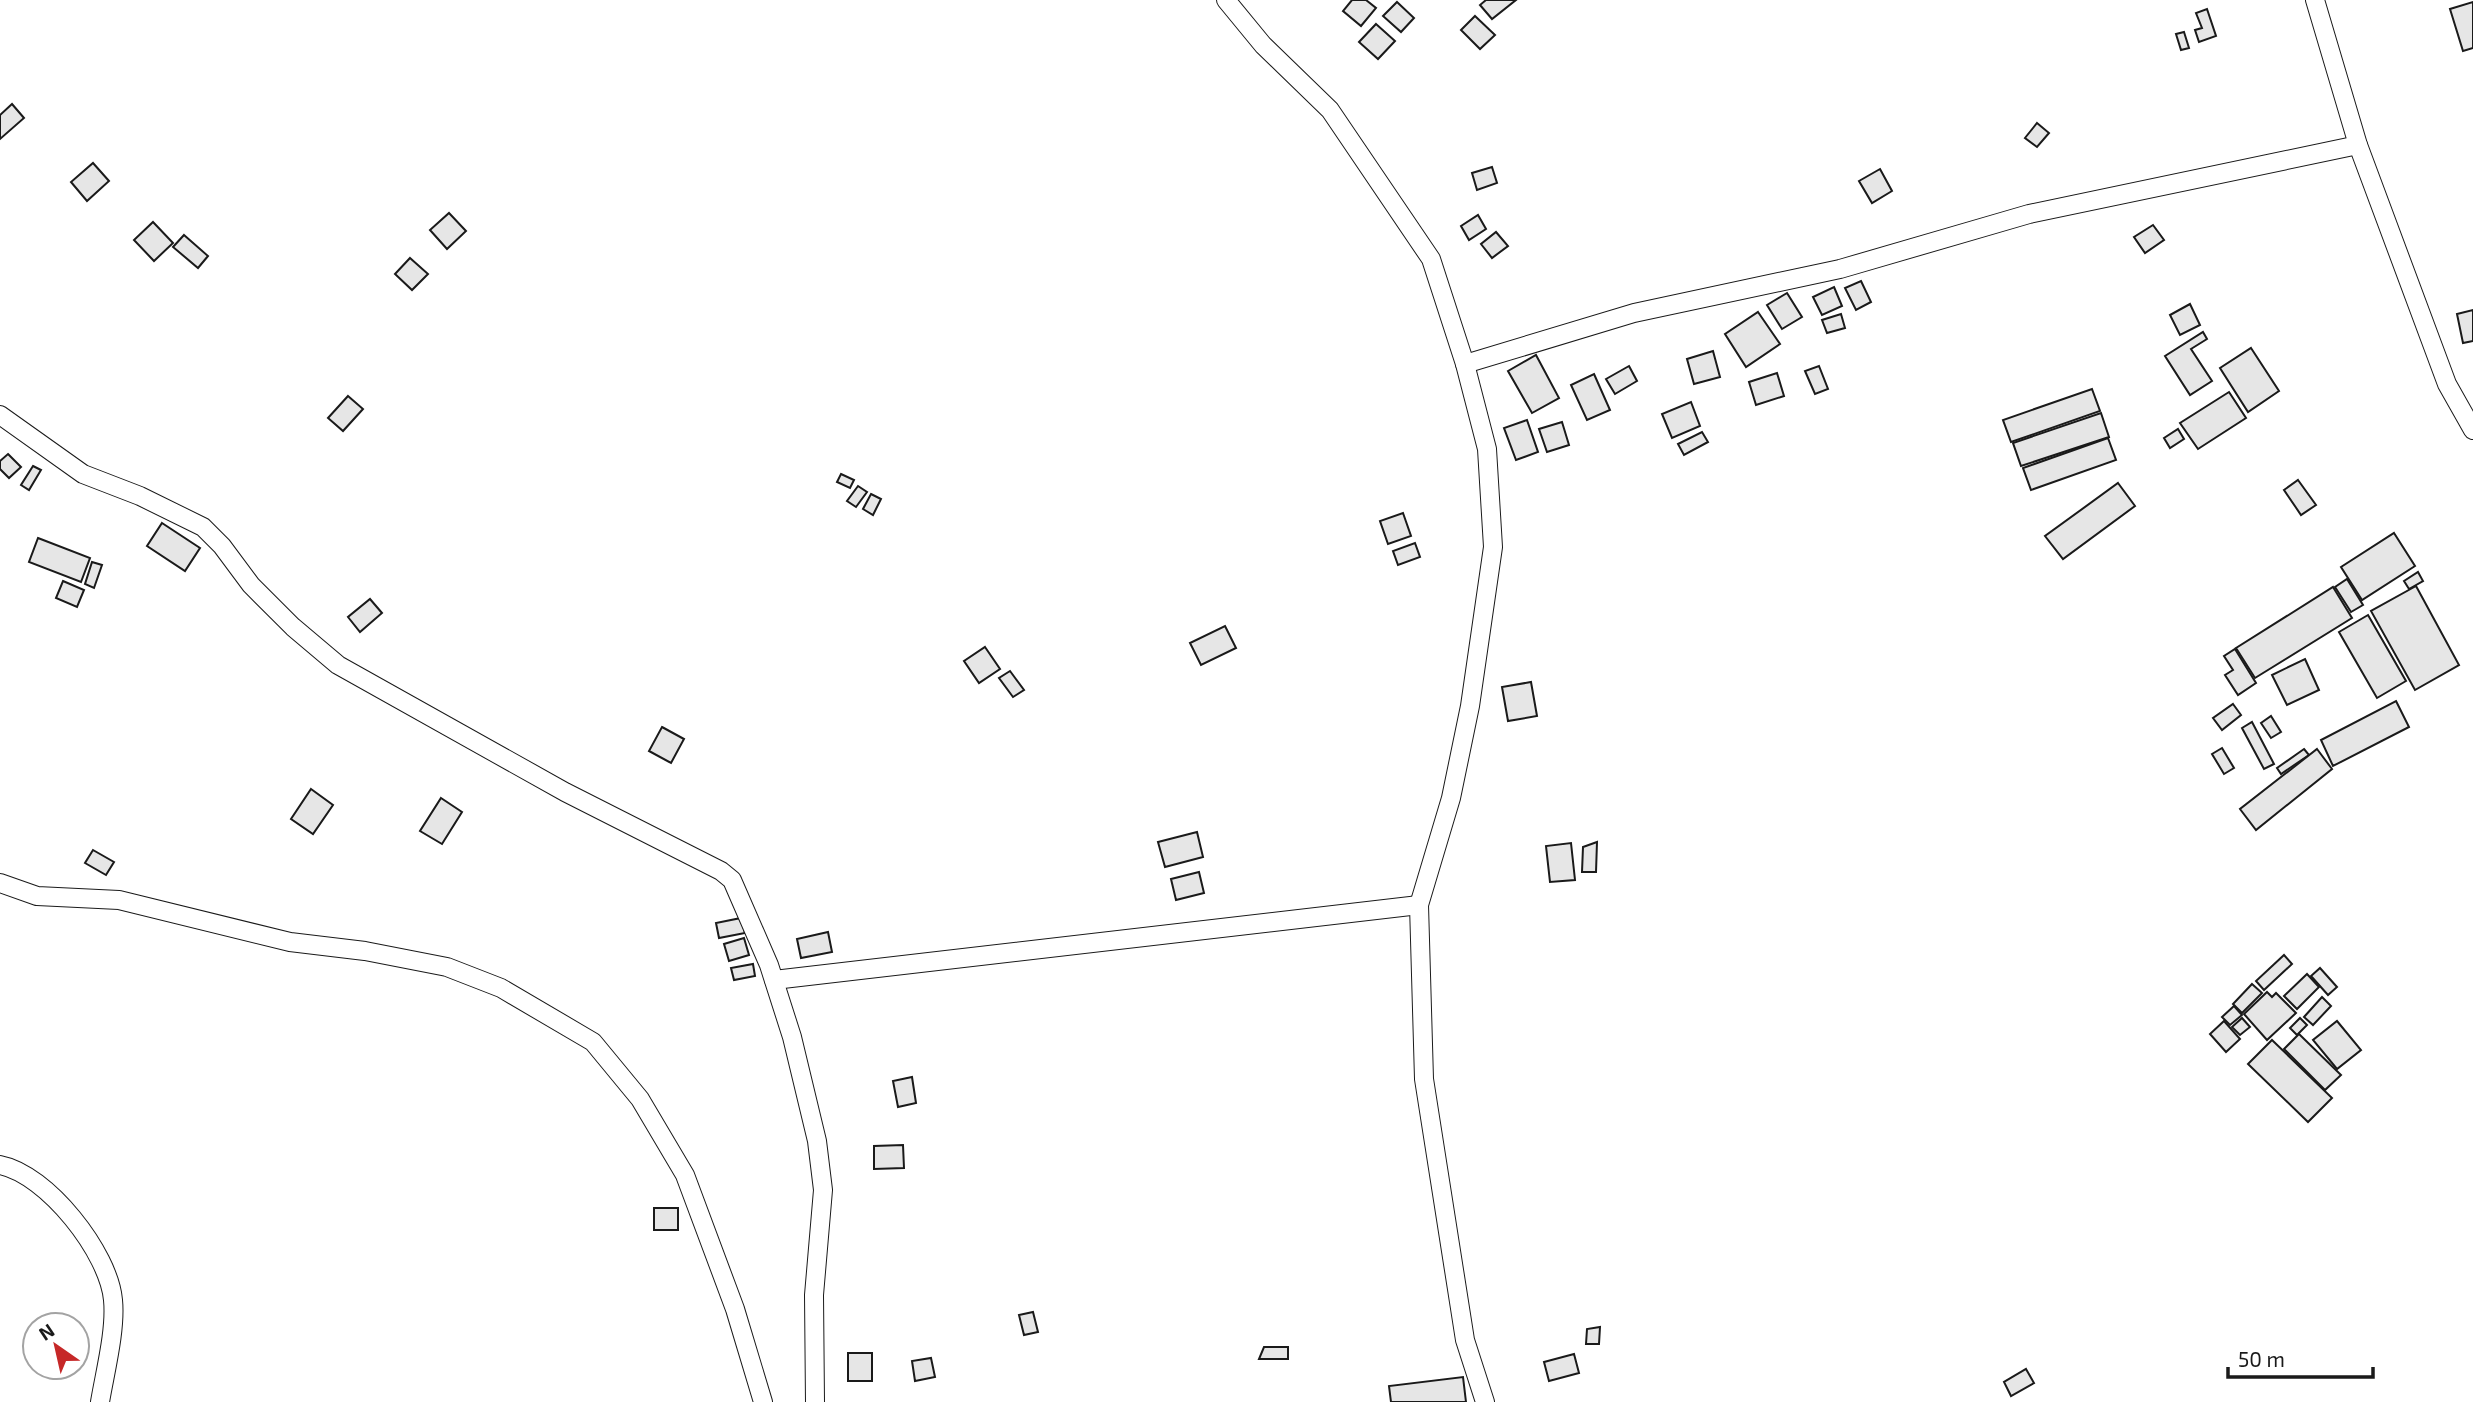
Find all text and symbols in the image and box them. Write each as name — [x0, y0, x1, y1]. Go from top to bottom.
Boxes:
north arrow — [21, 1311, 91, 1381]
text: N — [34, 1318, 58, 1345]
scale bar — [2228, 1336, 2373, 1380]
text: 50 m — [2238, 1346, 2285, 1371]

